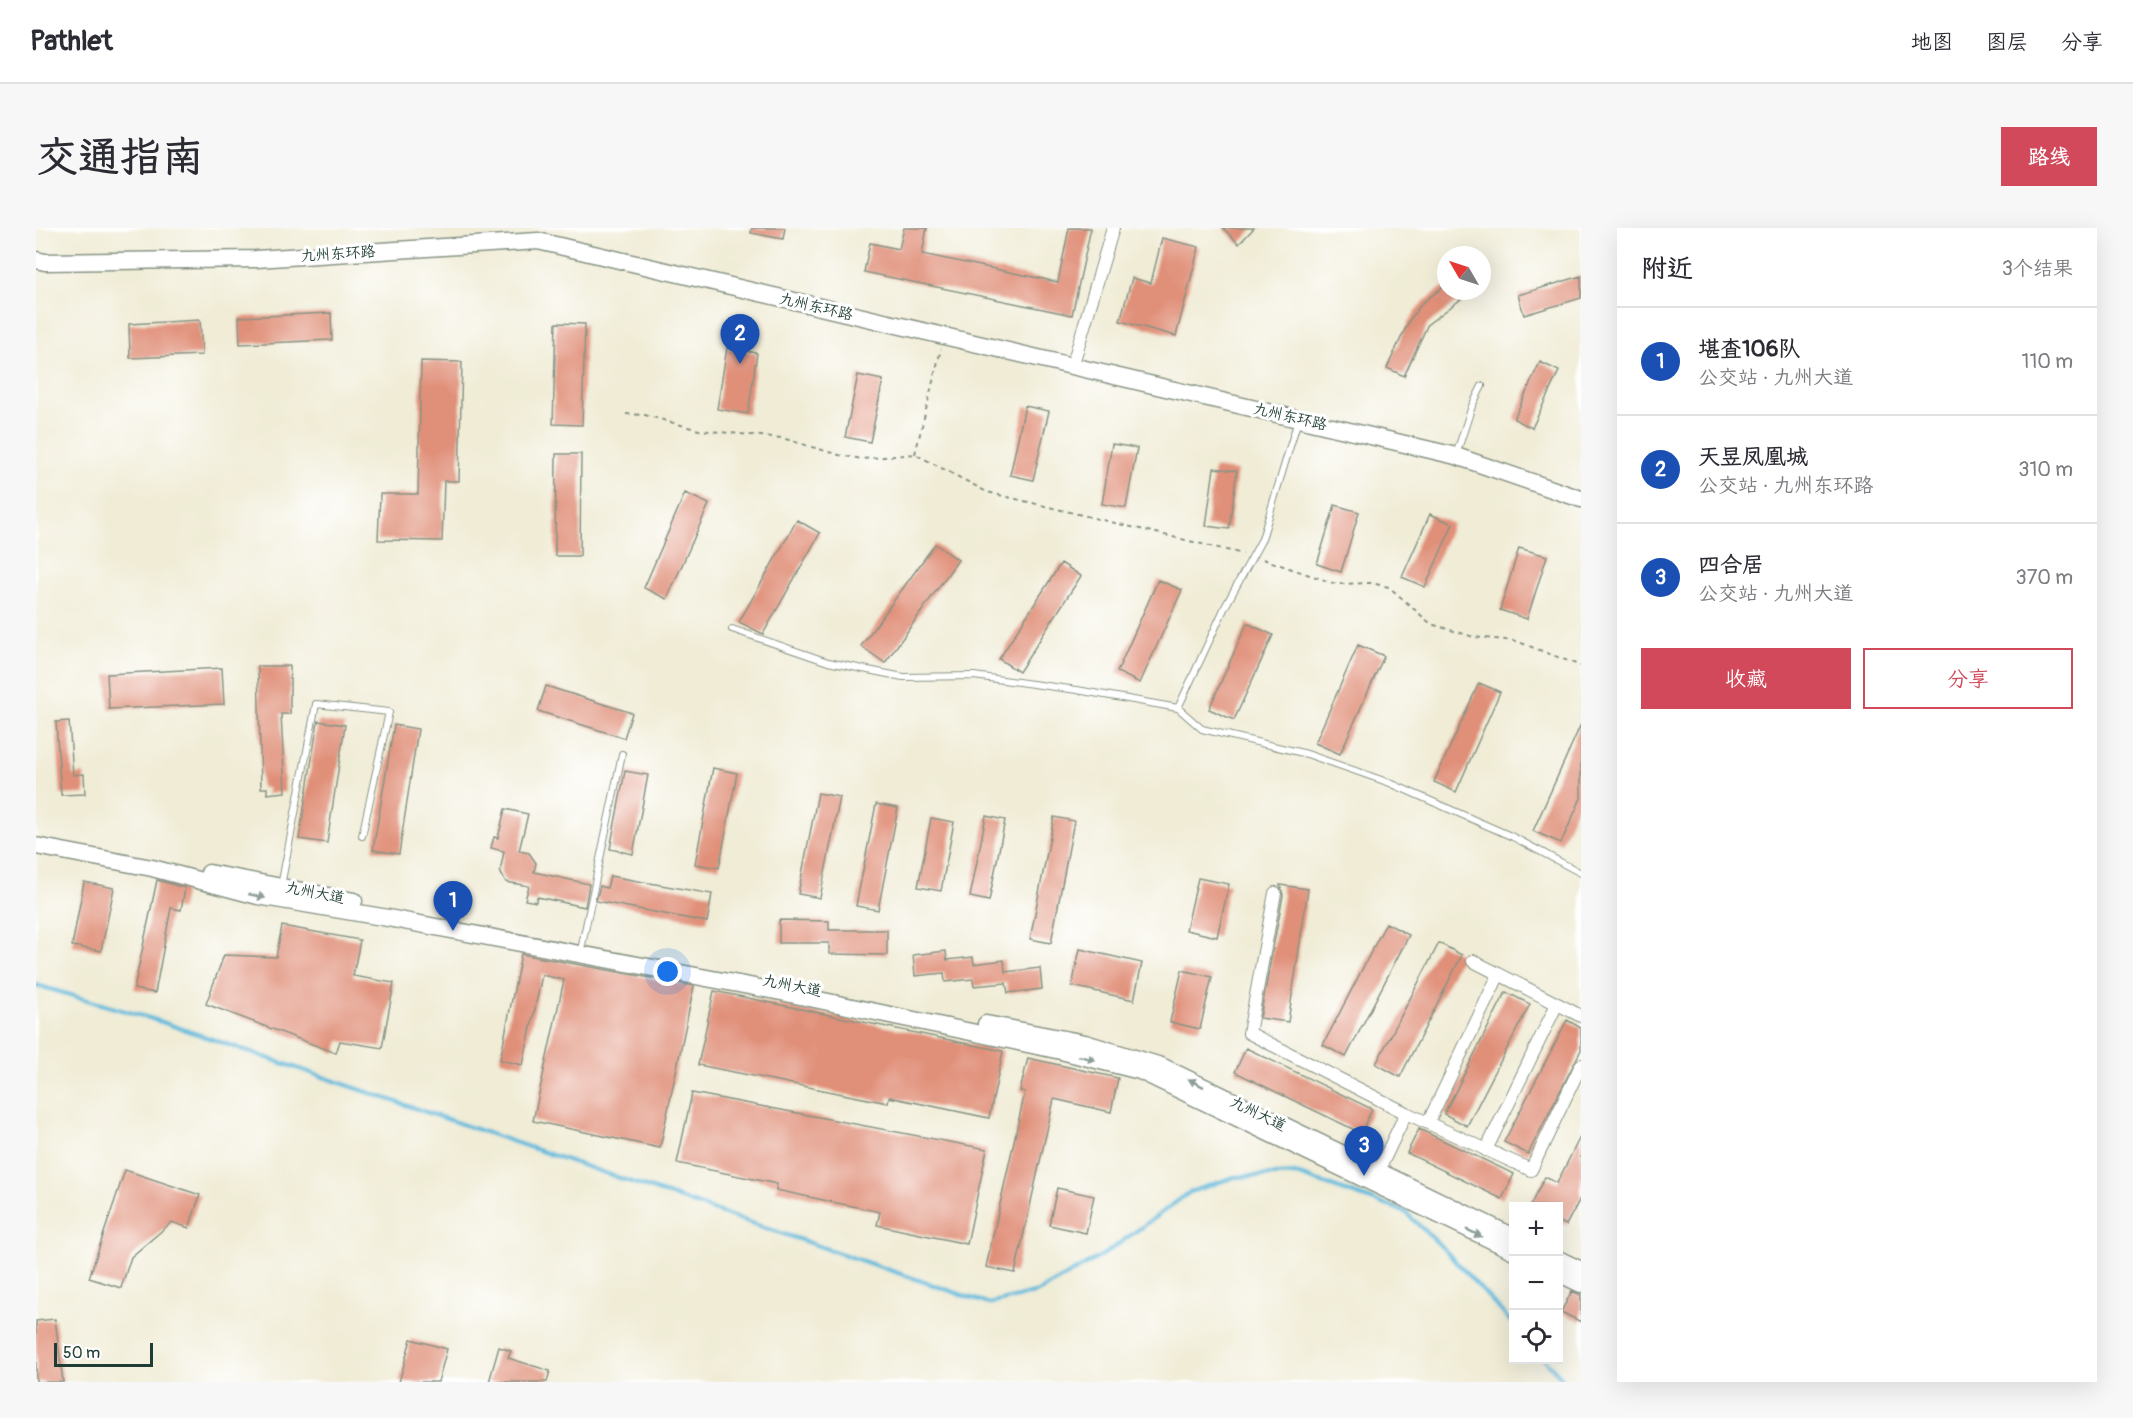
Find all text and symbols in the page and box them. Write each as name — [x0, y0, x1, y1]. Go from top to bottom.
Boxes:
text: Pathlet — [30, 24, 113, 59]
text: 地图 — [1911, 29, 1953, 56]
text: 图层 — [1986, 29, 2028, 56]
text: 分享 — [2061, 29, 2103, 56]
button: 路线 — [2001, 127, 2097, 186]
text: 交通指南 — [36, 132, 204, 184]
street label: 九州东环路 — [300, 242, 376, 266]
north arrow — [1437, 246, 1491, 300]
text: 附近 — [1641, 253, 1693, 285]
text: 3个结果 — [2002, 256, 2073, 281]
street label: 九州东环路 — [777, 289, 855, 325]
pin: 2 — [720, 314, 760, 364]
text: 堪查106队 — [1698, 335, 1800, 363]
text: 1 — [1657, 349, 1664, 374]
text: 110 m — [2022, 349, 2073, 374]
text: 公交站 · 九州大道 — [1698, 365, 1853, 390]
street label: 九州东环路 — [1251, 399, 1329, 435]
text: 天昱凤凰城 — [1698, 443, 1808, 471]
text: 2 — [1655, 457, 1666, 482]
text: 310 m — [2018, 457, 2073, 482]
text: 公交站 · 九州东环路 — [1698, 473, 1873, 498]
text: 四合居 — [1698, 551, 1764, 579]
text: 3 — [1655, 565, 1666, 590]
text: 370 m — [2016, 565, 2073, 590]
text: 公交站 · 九州大道 — [1698, 581, 1853, 606]
button: 收藏 — [1641, 648, 1851, 709]
button: 分享 — [1863, 648, 2073, 709]
street label: 九州大道 — [284, 878, 346, 908]
pin: 1 — [434, 882, 472, 931]
one-way arrow — [248, 891, 266, 901]
your location — [653, 957, 682, 986]
street label: 九州大道 — [761, 971, 823, 1001]
one-way arrow — [1078, 1053, 1096, 1063]
one-way arrow — [1188, 1078, 1205, 1088]
street label: 九州大道 — [1227, 1092, 1289, 1136]
pin: 3 — [1344, 1126, 1384, 1176]
map controls — [1509, 1202, 1563, 1364]
button: + — [1509, 1202, 1563, 1256]
one-way arrow — [1466, 1228, 1483, 1237]
button: − — [1509, 1256, 1563, 1310]
button: locate — [1509, 1310, 1563, 1364]
scale bar — [54, 1340, 153, 1368]
text: 50 m — [63, 1343, 100, 1363]

